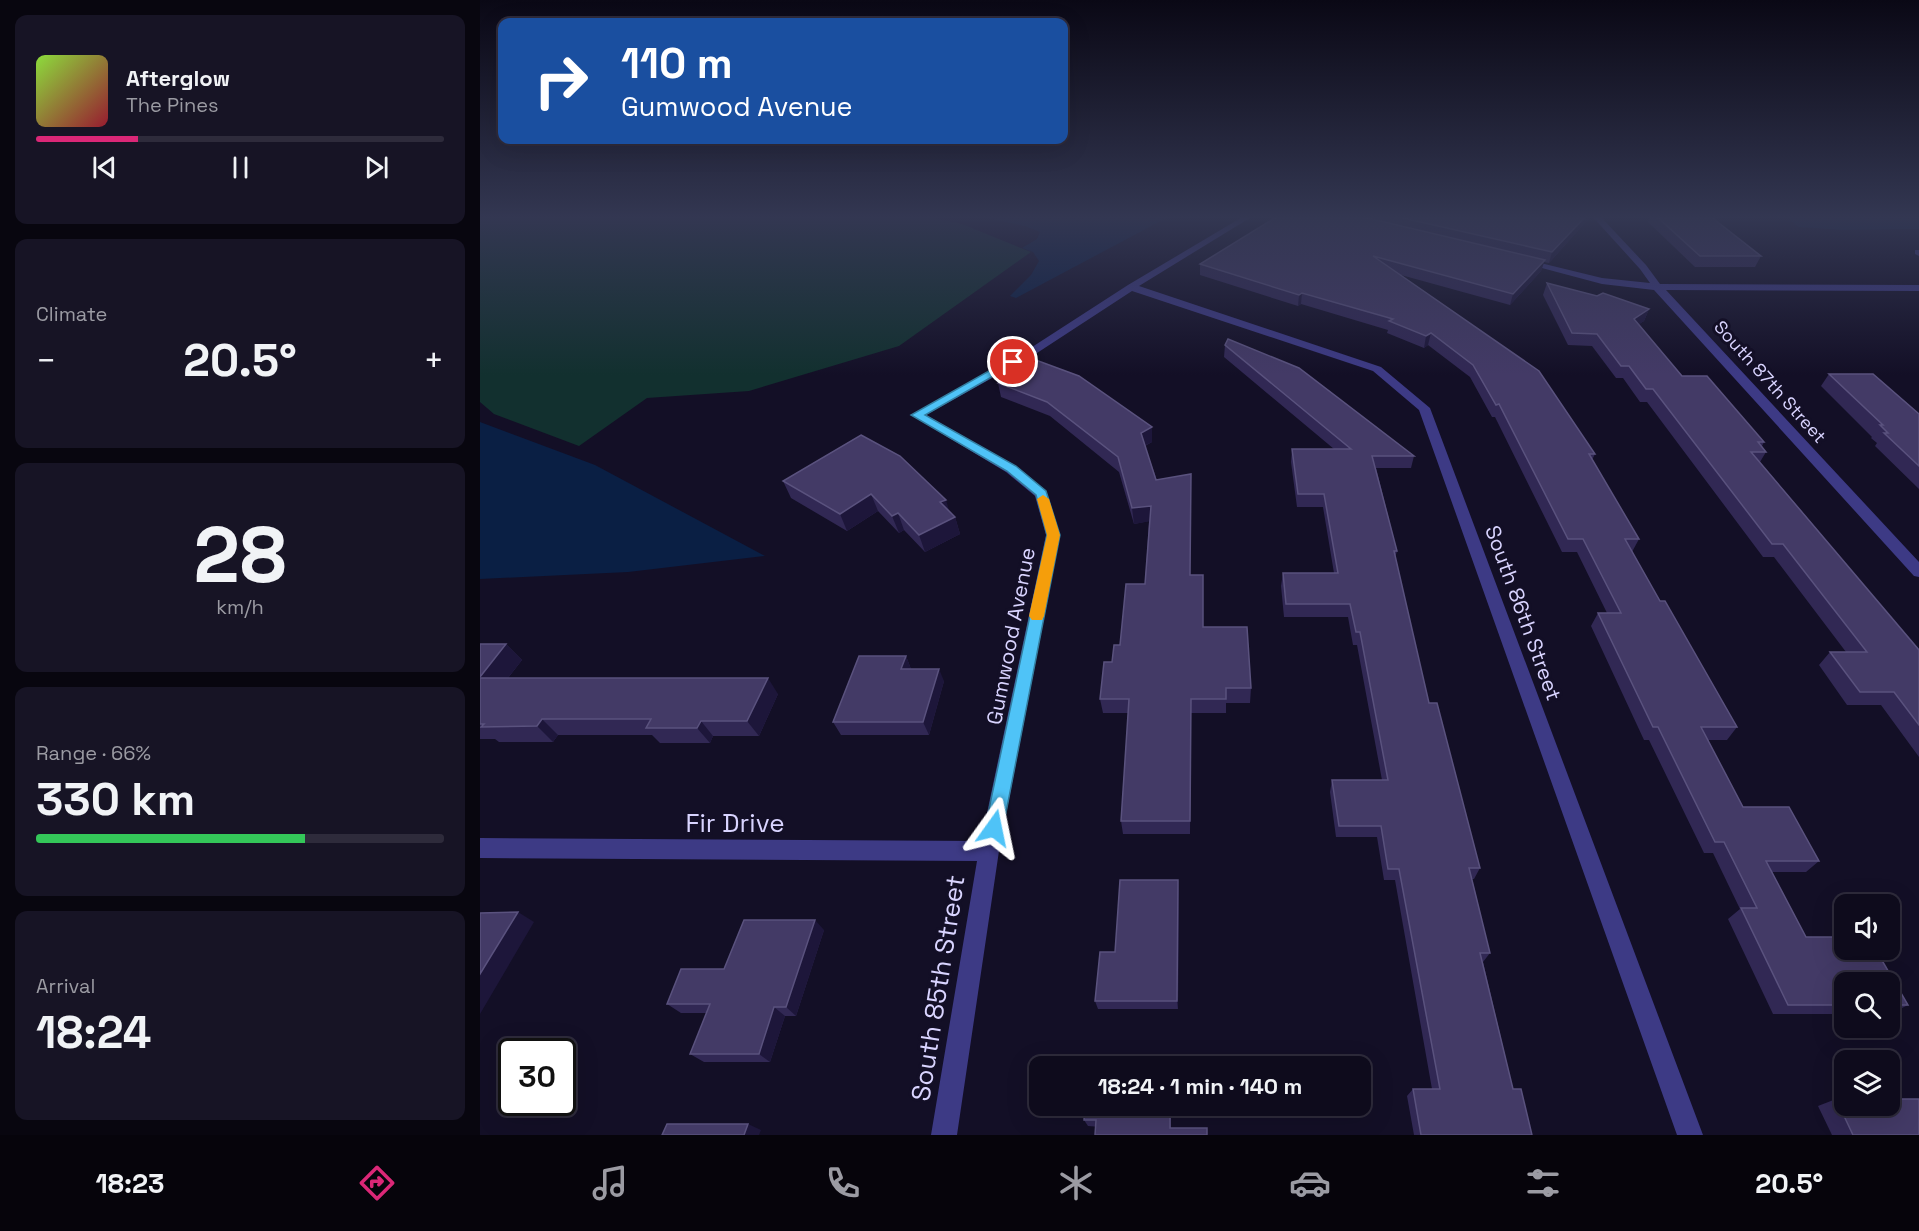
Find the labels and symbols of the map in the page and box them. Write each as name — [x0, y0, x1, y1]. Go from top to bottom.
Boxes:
street label: South 87th Street — [1709, 316, 1832, 448]
pin — [987, 336, 1038, 387]
street label: South 86th Street — [1479, 521, 1568, 704]
street label: Gumwood Avenue — [980, 545, 1041, 727]
position arrow — [962, 796, 1026, 860]
street label: Fir Drive — [685, 806, 785, 840]
street label: South 85th Street — [903, 873, 973, 1103]
speed limit sign: 30 — [498, 1038, 576, 1116]

